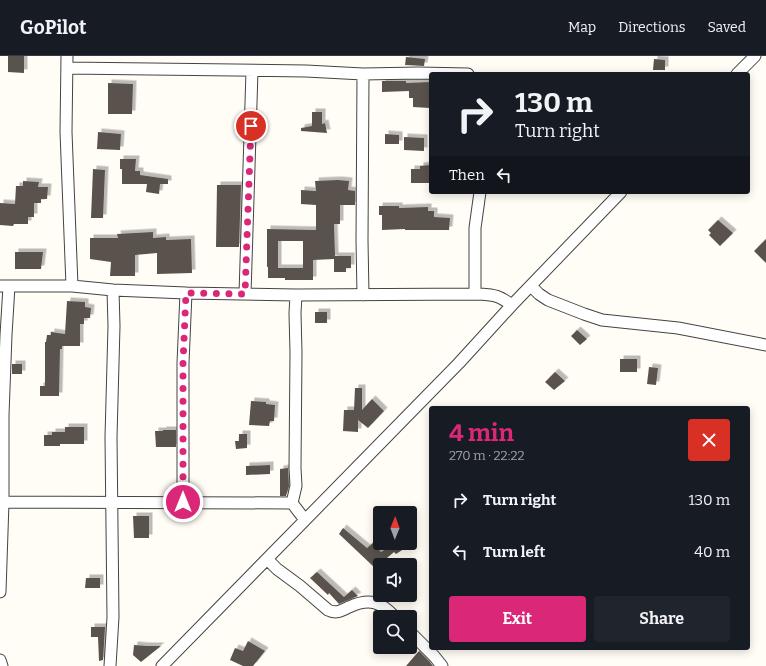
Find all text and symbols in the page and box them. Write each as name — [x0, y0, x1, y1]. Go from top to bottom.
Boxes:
text: GoPilot — [20, 16, 87, 39]
text: Map — [568, 19, 596, 36]
text: Directions — [618, 19, 686, 36]
text: Saved — [708, 19, 746, 36]
text: 130 m — [515, 86, 593, 119]
icon: right — [449, 88, 501, 140]
pin — [234, 109, 268, 143]
icon: arrive — [240, 115, 262, 137]
text: Turn right — [515, 120, 600, 142]
icon: left — [493, 164, 515, 186]
text: Then — [449, 166, 485, 184]
text: 4 min — [449, 419, 514, 447]
button: close — [688, 419, 730, 461]
text: 270 m · 22:22 — [449, 448, 525, 463]
position arrow — [162, 481, 204, 523]
icon: right — [449, 489, 471, 511]
text: Turn right — [483, 491, 556, 509]
text: 130 m — [688, 491, 730, 509]
north arrow — [373, 506, 417, 550]
map controls — [373, 506, 417, 654]
icon: left — [449, 541, 471, 563]
text: Turn left — [483, 543, 545, 561]
text: 40 m — [694, 543, 730, 561]
button: sound — [373, 558, 417, 602]
button: Exit — [449, 596, 586, 642]
button: Share — [594, 596, 730, 642]
button: search — [373, 610, 417, 654]

